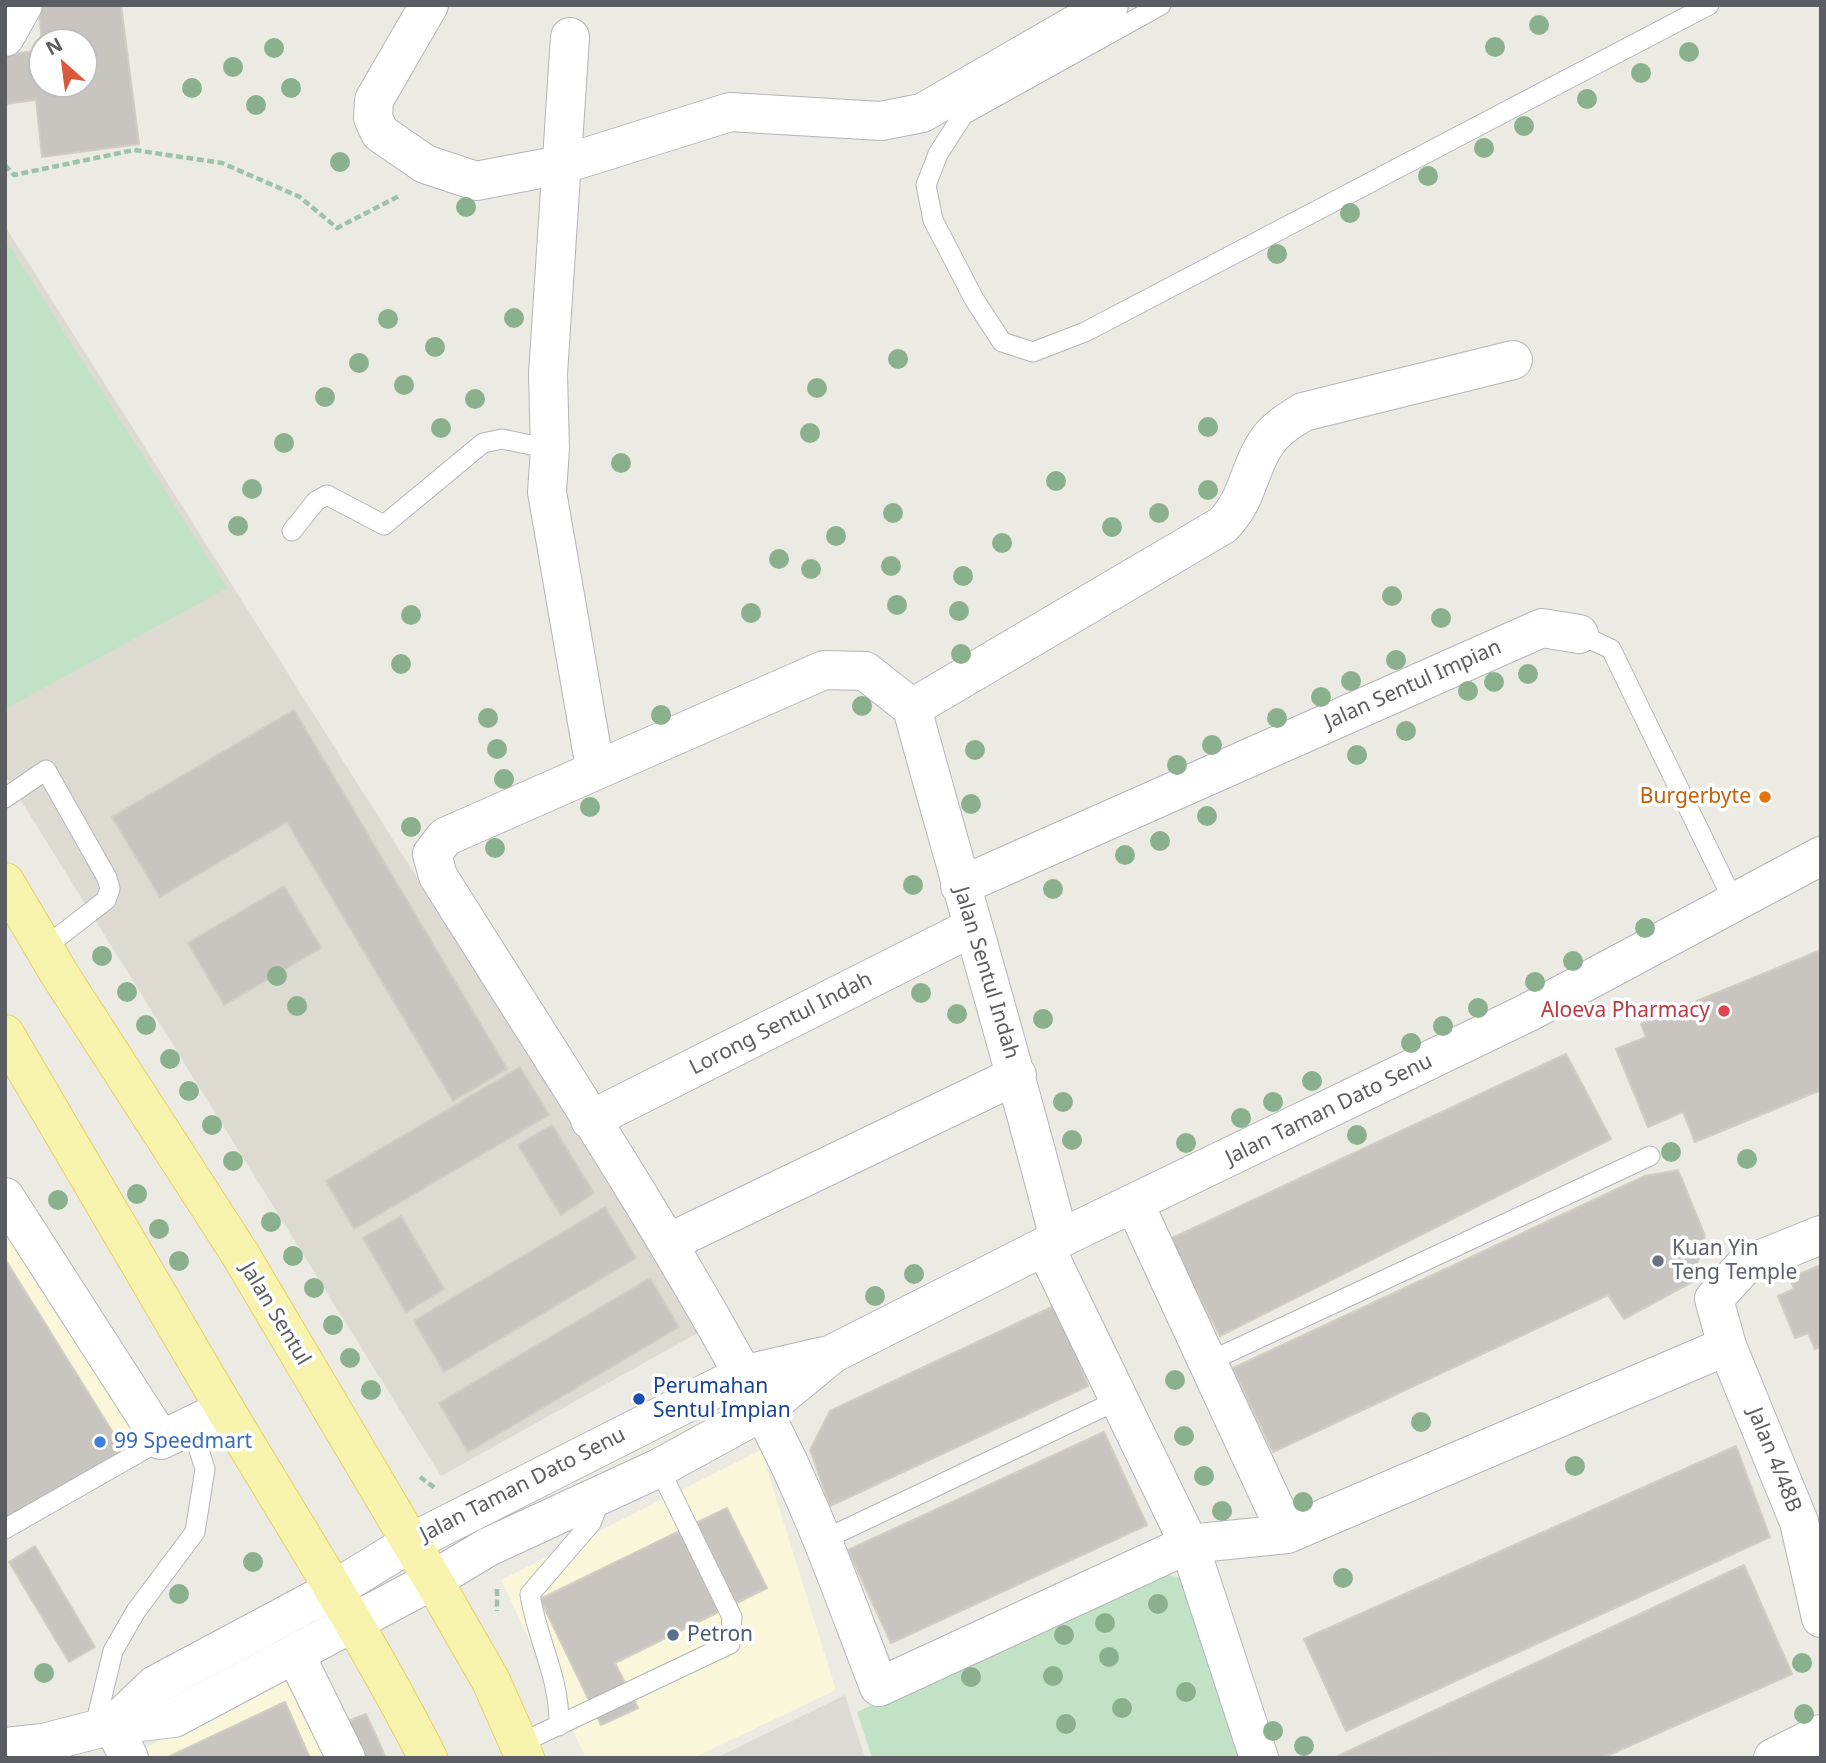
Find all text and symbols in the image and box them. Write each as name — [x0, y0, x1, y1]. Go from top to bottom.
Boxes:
north arrow — [28, 28, 98, 98]
text: N — [41, 31, 67, 61]
street label: Jalan Sentul Impian — [1321, 635, 1505, 735]
place label: Burgerbyte — [1640, 784, 1751, 810]
marker: Burgerbyte — [1757, 789, 1773, 805]
street label: Jalan Sentul Indah — [948, 884, 1024, 1062]
street label: Lorong Sentul Indah — [685, 967, 877, 1081]
place label: Aloeva Pharmacy — [1541, 998, 1710, 1024]
marker: Aloeva Pharmacy — [1716, 1003, 1732, 1019]
street label: Jalan Taman Dato Senu — [1221, 1049, 1437, 1171]
place label: Kuan Yin Teng Temple — [1672, 1236, 1797, 1286]
marker: Kuan Yin Teng Temple — [1650, 1253, 1666, 1269]
street label: Jalan Sentul — [234, 1258, 316, 1370]
place label: Perumahan Sentul Impian — [653, 1374, 791, 1424]
marker: Perumahan Sentul Impian — [631, 1391, 647, 1407]
street label: Jalan 4/48B — [1742, 1404, 1806, 1516]
street label: Jalan Taman Dato Senu — [416, 1422, 630, 1548]
place label: 99 Speedmart — [114, 1429, 252, 1455]
marker: 99 Speedmart — [92, 1434, 108, 1450]
place label: Petron — [687, 1622, 753, 1648]
marker: Petron — [665, 1627, 681, 1643]

